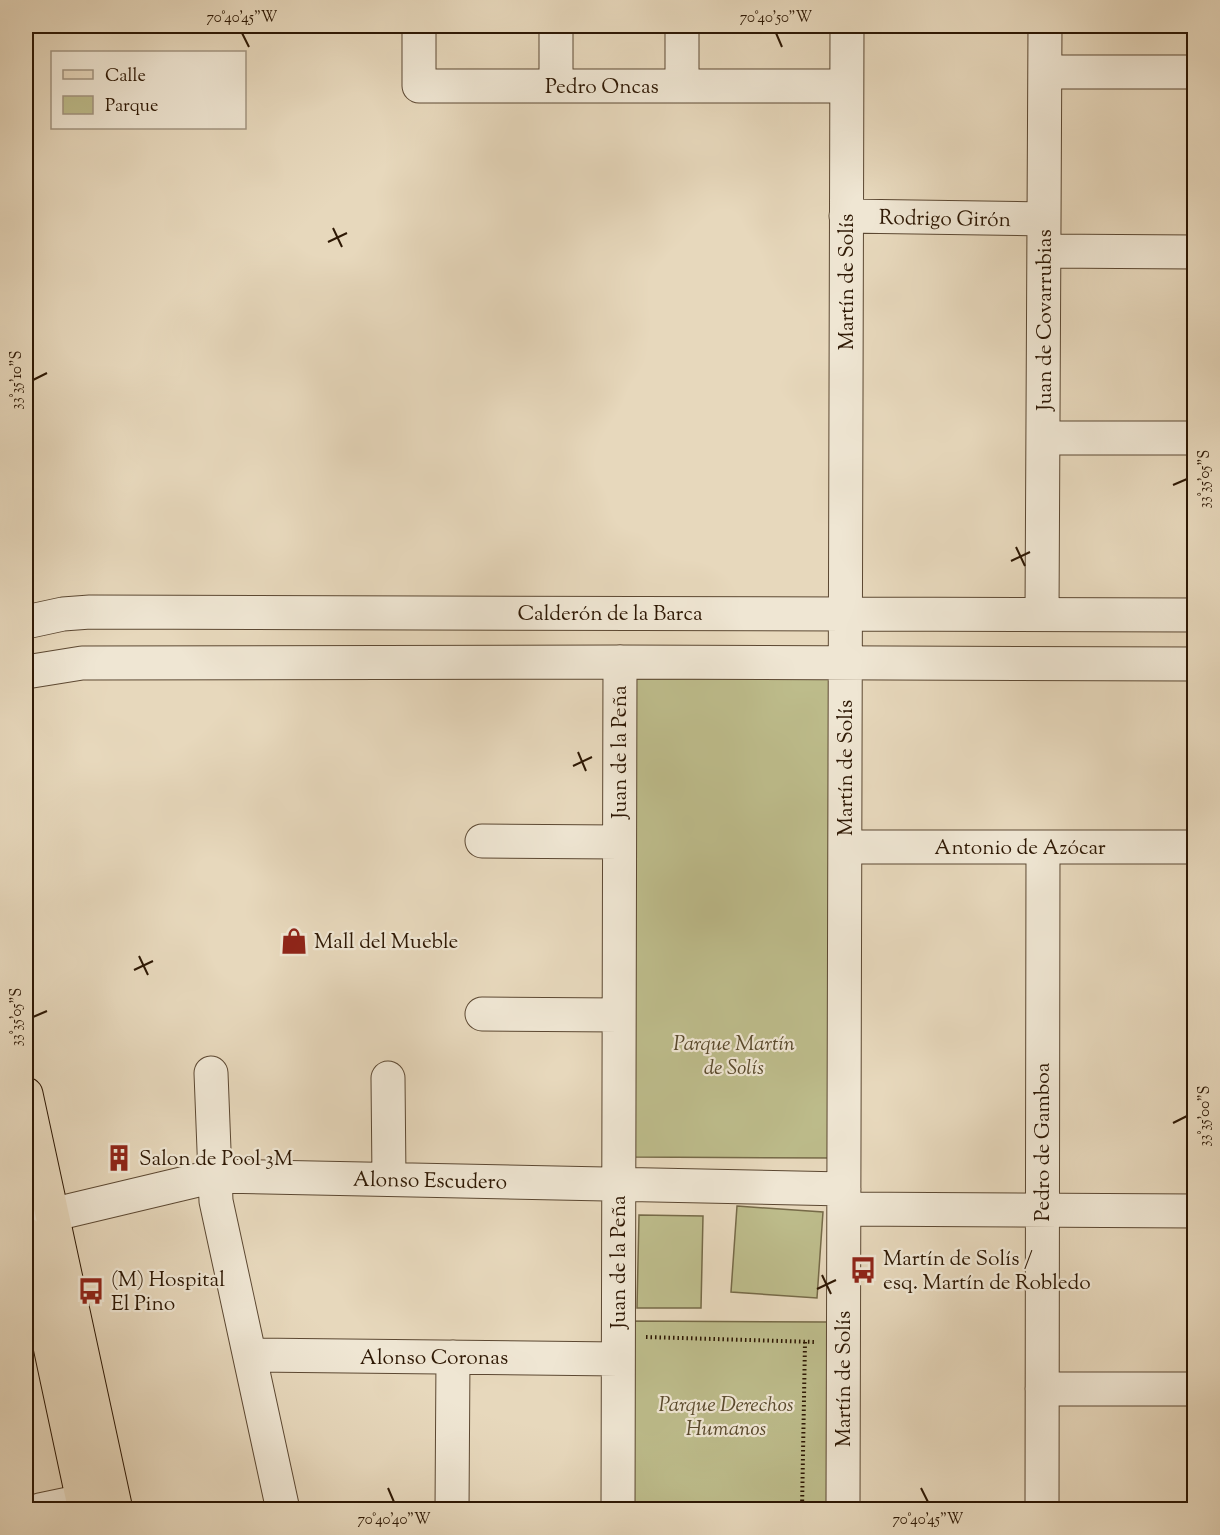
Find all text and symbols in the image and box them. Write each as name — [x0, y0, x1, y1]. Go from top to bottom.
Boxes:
text: 70°40'45"W — [207, 8, 278, 29]
text: 70°40'50"W — [740, 8, 813, 29]
legend — [51, 51, 246, 129]
text: Calle — [105, 64, 146, 90]
street label: Pedro Oncas — [545, 73, 659, 103]
text: Parque — [105, 94, 158, 120]
street label: Rodrigo Girón — [879, 204, 1011, 236]
street label: Martín de Solís — [833, 214, 863, 350]
street label: Juan de Covarrubias — [1031, 229, 1061, 412]
text: 33°35'10"S — [7, 351, 28, 409]
text: 33°35'05"S — [1195, 450, 1216, 508]
street label: Calderón de la Barca — [517, 600, 703, 630]
street label: Juan de la Peña — [606, 685, 636, 820]
street label: Martín de Solís — [832, 700, 862, 836]
street label: Antonio de Azócar — [934, 834, 1106, 864]
shop icon: Mall del Mueble — [279, 926, 309, 956]
place label: Mall del Mueble — [314, 928, 458, 958]
text: 33°35'05"S — [7, 988, 28, 1046]
park label: Parque Martín de Solís — [673, 1030, 795, 1084]
street label: Pedro de Gamboa — [1029, 1062, 1059, 1221]
text: 33°35'00"S — [1195, 1085, 1216, 1146]
building icon: Salon de Pool 3M — [104, 1143, 134, 1173]
place label: Salon de Pool 3M — [139, 1145, 293, 1175]
street label: Alonso Escudero — [353, 1166, 507, 1198]
street label: Juan de la Peña — [605, 1195, 635, 1330]
place label: Martín de Solís / esq. Martín de Robledo — [883, 1245, 1091, 1299]
bus stop icon: Martín de Solís / esq. Martín de Robledo — [848, 1255, 878, 1285]
place label: (M) Hospital El Pino — [111, 1266, 225, 1320]
bus stop icon: (M) Hospital El Pino — [76, 1276, 106, 1306]
street label: Martín de Solís — [830, 1311, 860, 1447]
street label: Alonso Coronas — [360, 1344, 508, 1374]
park label: Parque Derechos Humanos — [658, 1391, 794, 1445]
text: 70°40'40"W — [357, 1510, 431, 1531]
text: 70°40'45"W — [893, 1510, 964, 1531]

